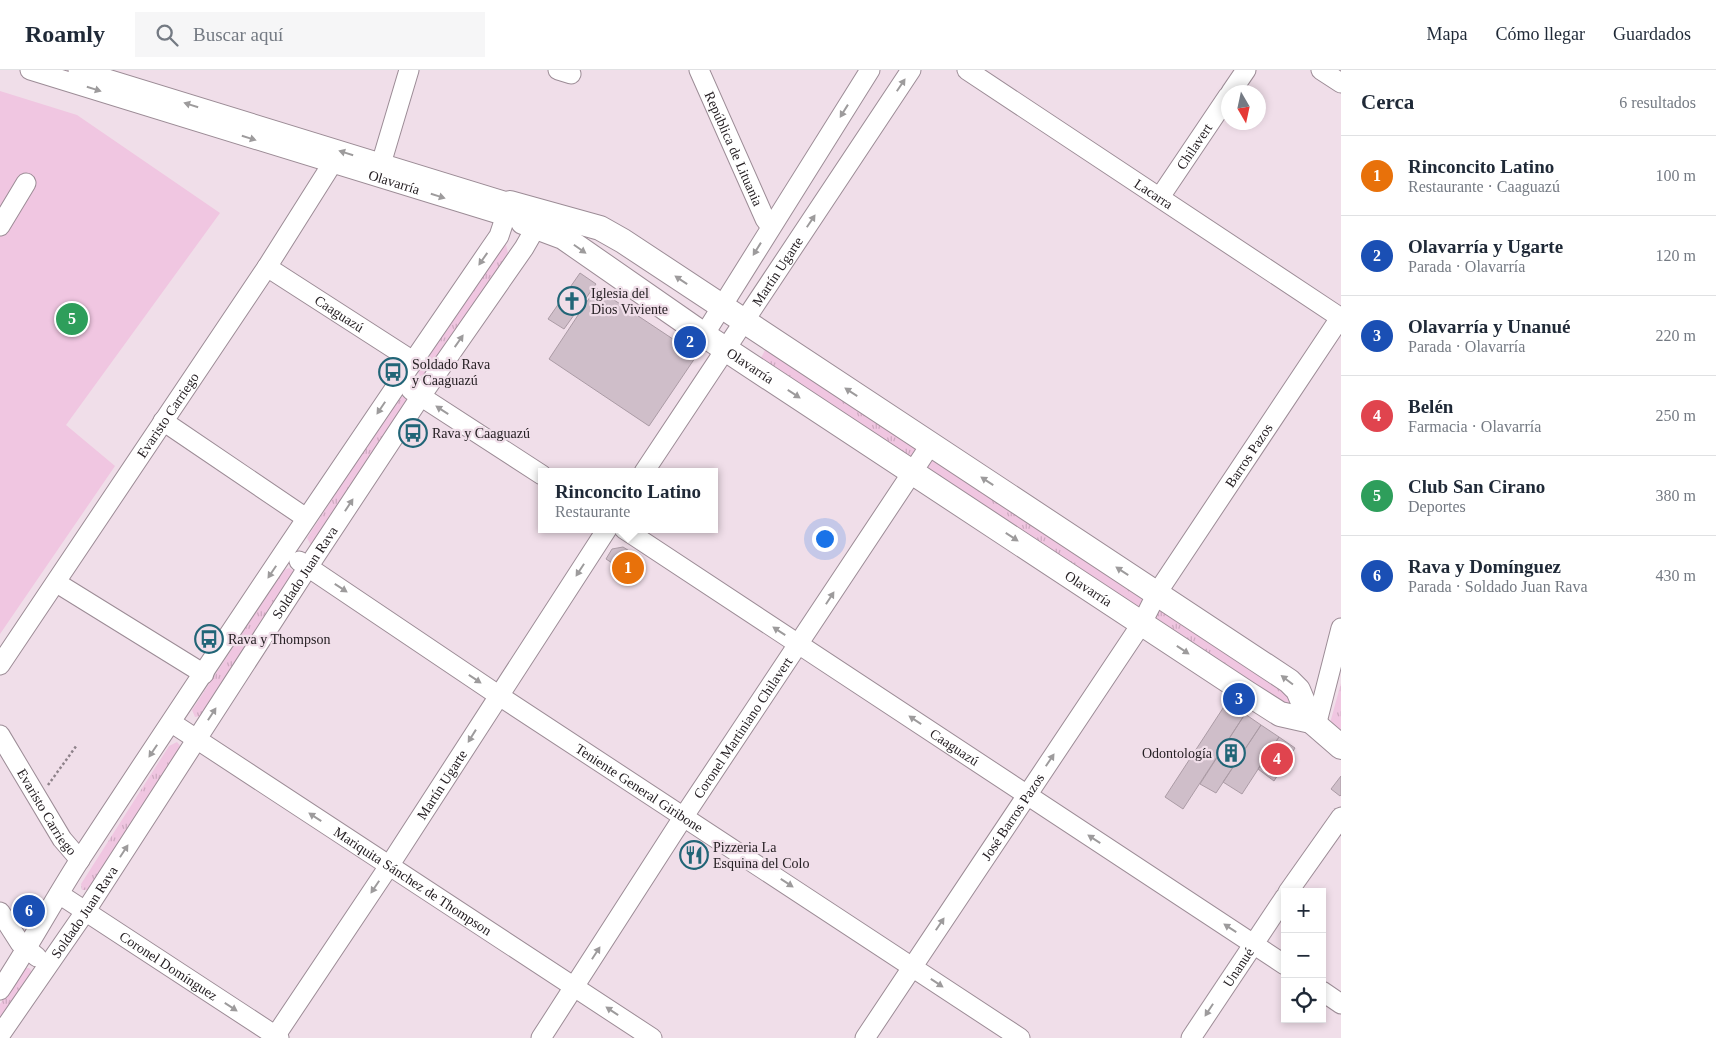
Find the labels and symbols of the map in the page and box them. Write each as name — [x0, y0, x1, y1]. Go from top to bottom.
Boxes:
one-way arrow — [896, 79, 906, 92]
north arrow — [1221, 85, 1266, 130]
one-way arrow — [86, 86, 101, 94]
street label: República de Lituania — [701, 89, 766, 209]
one-way arrow — [183, 100, 198, 108]
one-way arrow — [839, 105, 848, 118]
street label: Chilavert — [1174, 121, 1215, 172]
one-way arrow — [241, 134, 256, 142]
one-way arrow — [339, 149, 354, 156]
street label: Olavarría — [367, 167, 422, 198]
street label: Lacarra — [1131, 176, 1176, 213]
one-way arrow — [430, 192, 445, 200]
one-way arrow — [806, 214, 816, 227]
street label: Martín Ugarte — [749, 234, 806, 309]
one-way arrow — [753, 242, 762, 255]
one-way arrow — [573, 244, 587, 254]
one-way arrow — [478, 252, 488, 266]
one-way arrow — [674, 275, 687, 285]
church icon: Iglesia del Dios Viviente — [557, 286, 587, 316]
place label: Iglesia del Dios Viviente — [591, 286, 668, 317]
street label: Caaguazú — [312, 293, 366, 335]
pin: 5 — [56, 300, 88, 338]
pin: 2 — [674, 323, 706, 361]
one-way arrow — [454, 335, 464, 348]
street label: Olavarría — [724, 345, 777, 387]
bus stop icon: Soldado Rava y Caaguazú — [378, 357, 408, 387]
place label: Soldado Rava y Caaguazú — [412, 357, 491, 388]
street label: Evaristo Carriego — [134, 370, 202, 461]
one-way arrow — [844, 387, 857, 397]
one-way arrow — [788, 389, 801, 399]
one-way arrow — [377, 401, 386, 415]
one-way arrow — [436, 405, 449, 415]
bus stop icon: Rava y Caaguazú — [398, 418, 428, 448]
street label: Barros Pazos — [1222, 421, 1276, 490]
place label: Rava y Caaguazú — [432, 426, 530, 441]
one-way arrow — [980, 476, 993, 486]
one-way arrow — [344, 499, 354, 512]
street label: Soldado Juan Rava — [270, 523, 341, 622]
your location — [812, 526, 838, 552]
one-way arrow — [1005, 533, 1019, 542]
pin: 1 — [612, 549, 644, 587]
one-way arrow — [575, 563, 585, 577]
one-way arrow — [267, 565, 277, 579]
one-way arrow — [1115, 566, 1129, 575]
street label: Olavarría — [1062, 568, 1115, 610]
one-way arrow — [334, 583, 347, 593]
one-way arrow — [825, 592, 834, 605]
bus stop icon: Rava y Thompson — [194, 624, 224, 654]
one-way arrow — [772, 626, 786, 635]
place label: Rava y Thompson — [228, 632, 330, 647]
one-way arrow — [1176, 646, 1189, 655]
street label: Coronel Martiniano Chilavert — [691, 654, 795, 802]
one-way arrow — [469, 674, 482, 684]
one-way arrow — [1280, 675, 1294, 685]
pin: 3 — [1223, 680, 1255, 718]
one-way arrow — [207, 708, 217, 721]
one-way arrow — [908, 715, 921, 725]
street label: Caaguazú — [927, 726, 981, 769]
one-way arrow — [468, 729, 477, 742]
building icon: Odontología — [1216, 738, 1246, 768]
pin: 4 — [1261, 740, 1293, 778]
street label: Teniente General Giribone — [573, 741, 705, 835]
one-way arrow — [148, 744, 157, 758]
place label: Odontología — [1142, 746, 1213, 761]
street label: Martín Ugarte — [414, 747, 470, 822]
one-way arrow — [1045, 753, 1055, 767]
street label: Evaristo Carriego — [14, 766, 79, 858]
street label: José Barros Pazos — [979, 771, 1047, 863]
one-way arrow — [308, 812, 321, 822]
street label: Mariquita Sánchez de Thompson — [331, 824, 494, 939]
one-way arrow — [1087, 834, 1101, 843]
restaurant icon: Pizzeria La Esquina del Colo — [679, 840, 709, 870]
place label: Pizzeria La Esquina del Colo — [713, 840, 809, 871]
one-way arrow — [119, 844, 129, 858]
street label: Soldado Juan Rava — [48, 863, 121, 961]
one-way arrow — [780, 879, 793, 888]
one-way arrow — [370, 880, 380, 894]
pin: 6 — [13, 892, 45, 930]
one-way arrow — [935, 918, 945, 931]
one-way arrow — [1223, 923, 1237, 933]
street label: Coronel Domínguez — [117, 929, 220, 1004]
street label: Unanué — [1220, 945, 1257, 990]
one-way arrow — [591, 947, 601, 960]
one-way arrow — [930, 978, 944, 988]
one-way arrow — [225, 1002, 238, 1012]
one-way arrow — [1204, 1003, 1214, 1017]
one-way arrow — [605, 1006, 618, 1016]

